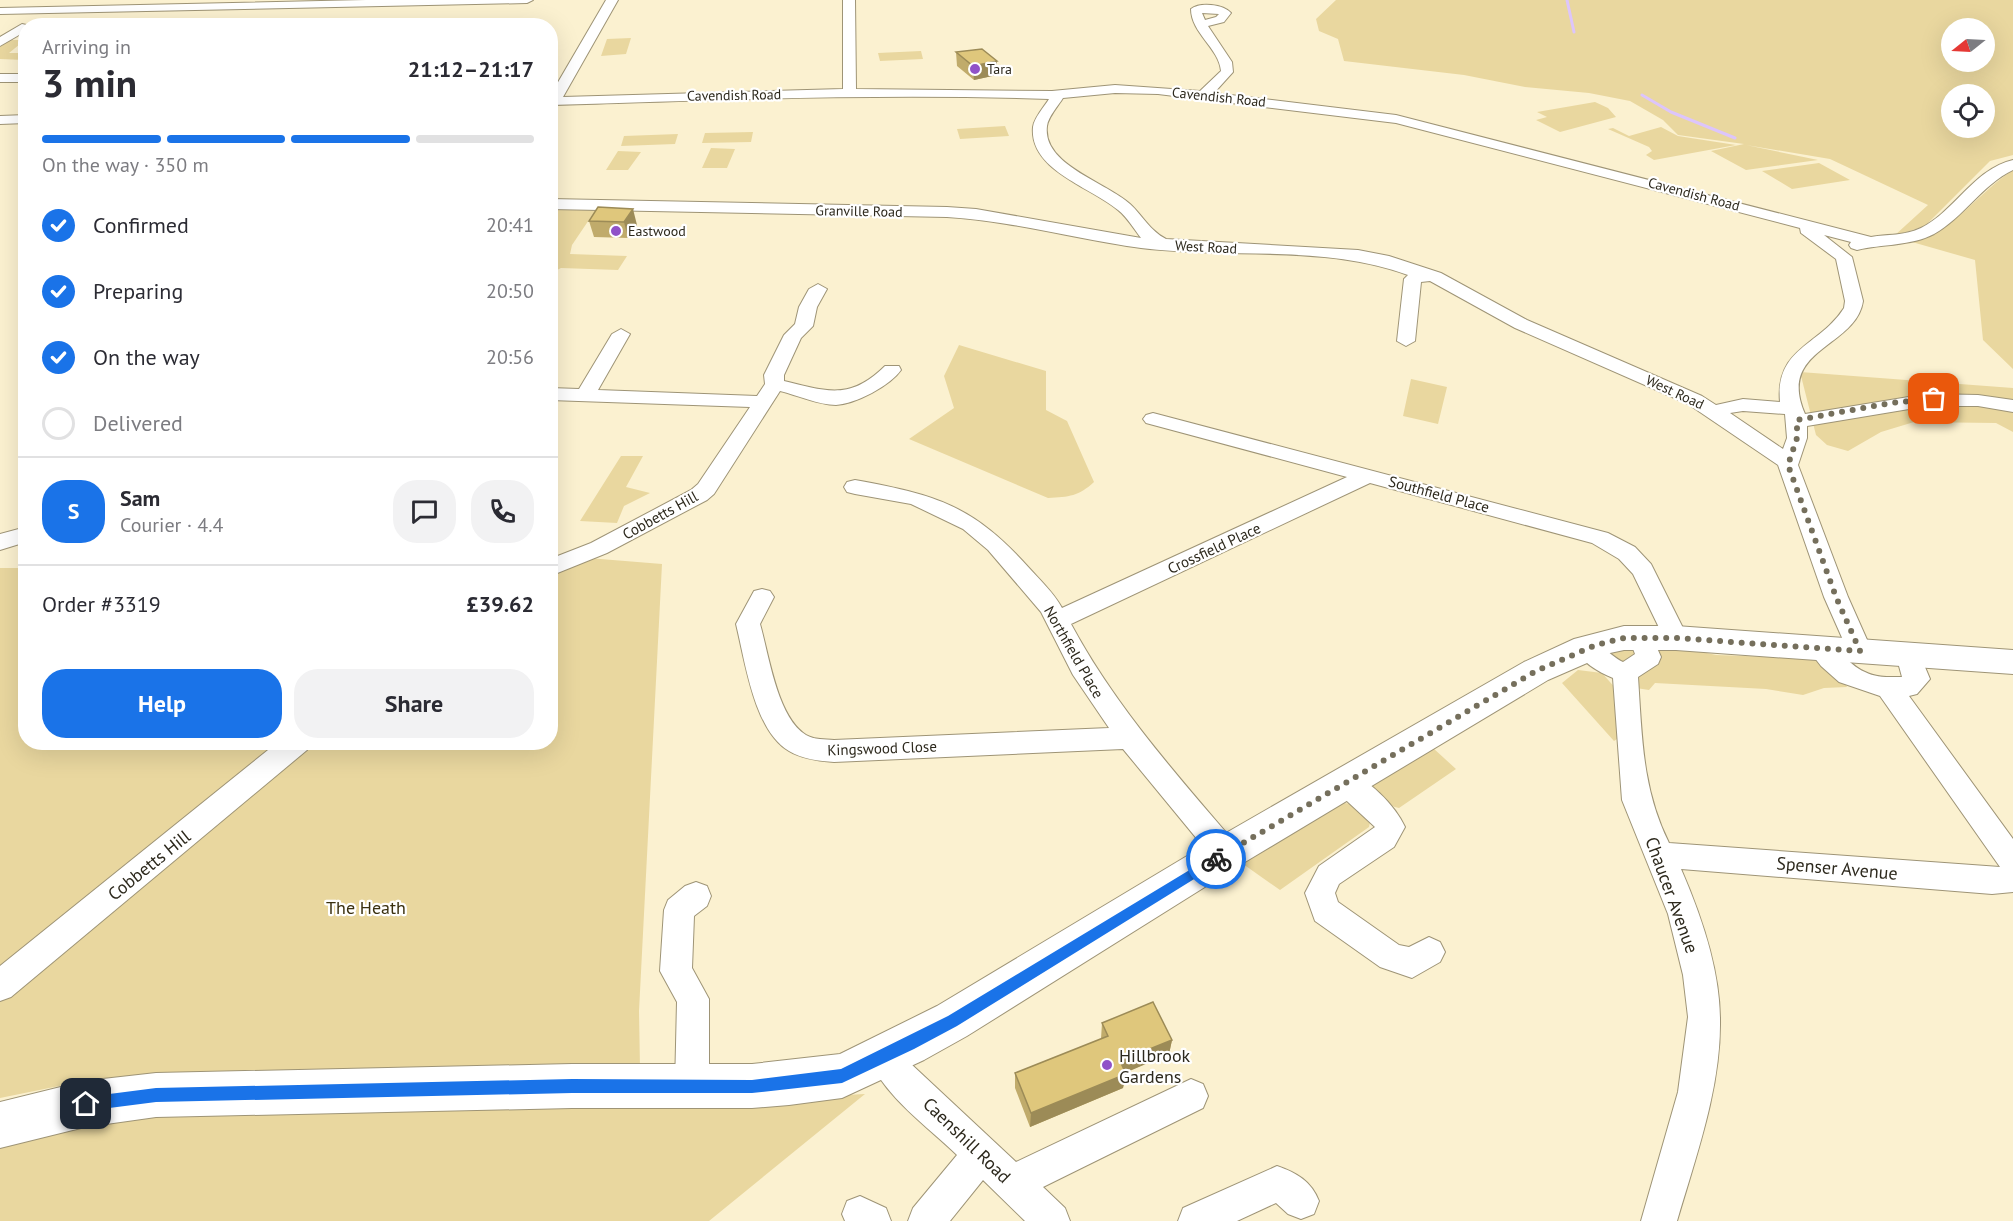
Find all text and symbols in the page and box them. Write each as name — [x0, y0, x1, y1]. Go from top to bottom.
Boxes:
north arrow — [1941, 18, 1995, 72]
map controls — [1941, 18, 1995, 138]
text: Arriving in — [42, 34, 131, 60]
text: 21:12–21:17 — [408, 55, 534, 83]
text: 3 min — [42, 57, 137, 108]
place label: Tara — [987, 60, 1012, 78]
marker: Tara — [968, 62, 982, 76]
street label: Cavendish Road — [1171, 83, 1267, 111]
button: locate — [1941, 84, 1995, 138]
street label: Cavendish Road — [687, 85, 781, 105]
text: On the way · 350 m — [42, 152, 209, 178]
street label: Cavendish Road — [1646, 173, 1742, 215]
street label: Granville Road — [815, 201, 903, 221]
icon: check — [42, 209, 75, 242]
text: Confirmed — [93, 211, 189, 239]
text: 20:41 — [486, 212, 534, 238]
place label: Eastwood — [628, 222, 686, 240]
marker: Eastwood — [609, 224, 623, 238]
street label: West Road — [1175, 236, 1237, 258]
icon: check — [42, 275, 75, 308]
text: Preparing — [93, 277, 183, 305]
text: 20:50 — [486, 278, 534, 304]
icon: check — [42, 341, 75, 374]
text: On the way — [93, 343, 200, 371]
text: 20:56 — [486, 344, 534, 370]
street label: West Road — [1643, 371, 1707, 413]
pin — [1908, 373, 1959, 424]
icon: bag — [1917, 382, 1950, 415]
text: Delivered — [93, 409, 183, 437]
street label: Southfield Place — [1386, 471, 1492, 517]
button: chat — [393, 480, 456, 543]
button: phone — [471, 480, 534, 543]
text: Sam — [120, 484, 160, 512]
street label: Cobbetts Hill — [619, 486, 702, 543]
text: S — [68, 497, 79, 525]
text: Courier · 4.4 — [120, 512, 223, 538]
street label: Crossfield Place — [1164, 518, 1264, 578]
text: Order #3319 — [42, 590, 161, 618]
text: £39.62 — [466, 590, 534, 618]
street label: Northfield Place — [1040, 602, 1108, 702]
button: Help — [42, 669, 282, 738]
button: Share — [294, 669, 534, 738]
street label: Kingswood Close — [827, 737, 937, 759]
street label: Cobbetts Hill — [103, 824, 196, 905]
courier — [1186, 829, 1246, 889]
street label: Chaucer Avenue — [1640, 834, 1704, 956]
icon: bike — [1200, 843, 1233, 876]
street label: Spenser Avenue — [1775, 851, 1899, 885]
park label: The Heath — [326, 896, 406, 919]
place label: Hillbrook Gardens — [1119, 1044, 1191, 1088]
marker: Hillbrook Gardens — [1100, 1058, 1114, 1072]
pin — [60, 1078, 111, 1129]
icon: home — [69, 1087, 102, 1120]
street label: Caenshill Road — [918, 1092, 1016, 1188]

